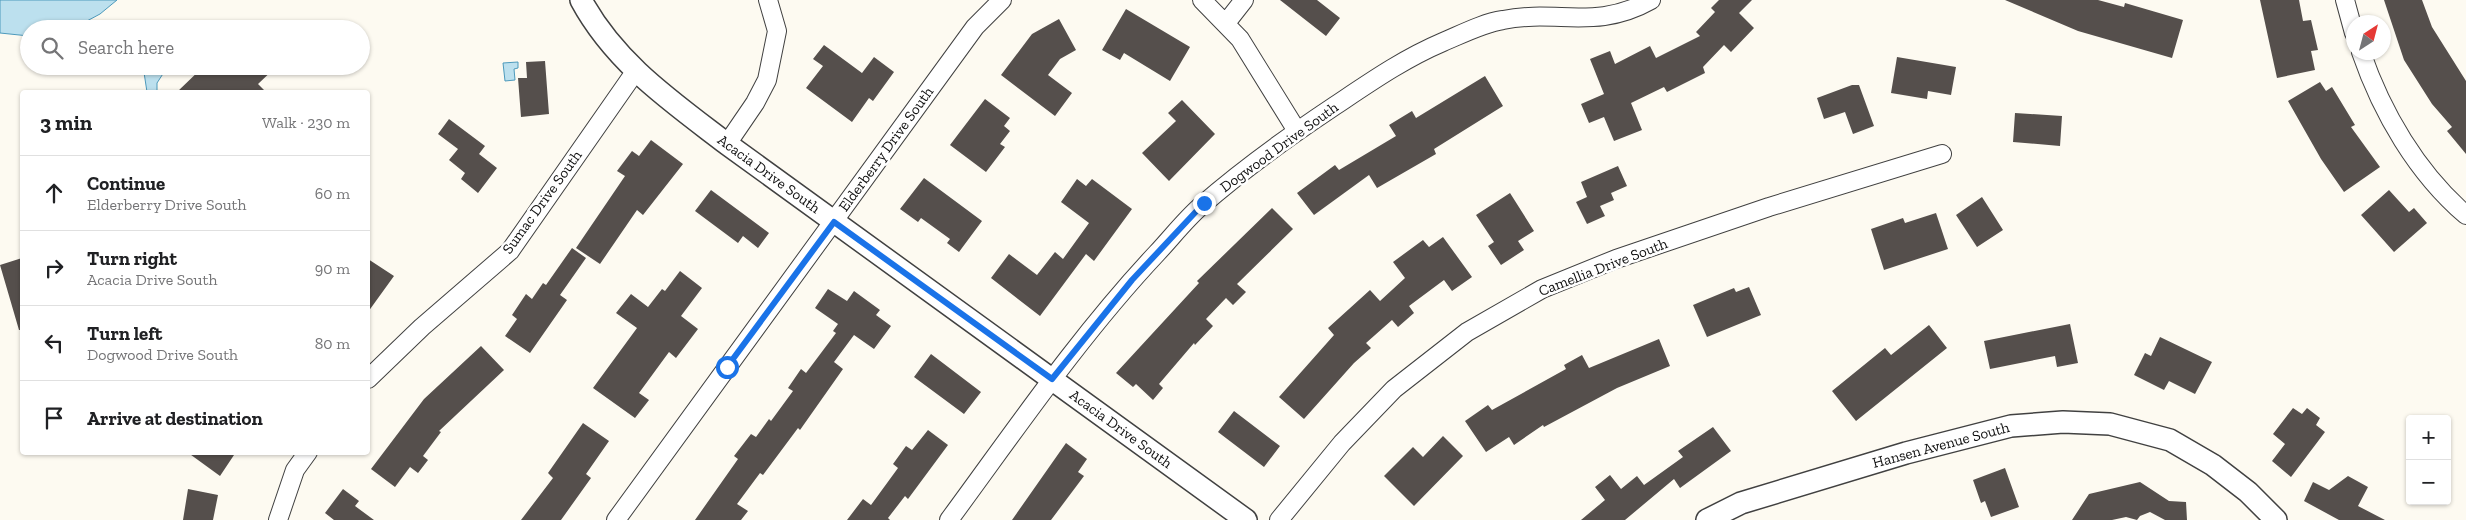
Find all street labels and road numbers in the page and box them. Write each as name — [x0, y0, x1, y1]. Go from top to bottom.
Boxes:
street label: Elderberry Drive South — [835, 83, 938, 215]
street label: Dogwood Drive South — [1216, 98, 1342, 196]
street label: Acacia Drive South — [714, 131, 824, 218]
street label: Sumac Drive South — [498, 146, 586, 257]
street label: Camellia Drive South — [1536, 234, 1671, 300]
street label: Acacia Drive South — [1066, 386, 1176, 473]
street label: Hansen Avenue South — [1870, 418, 2012, 472]

